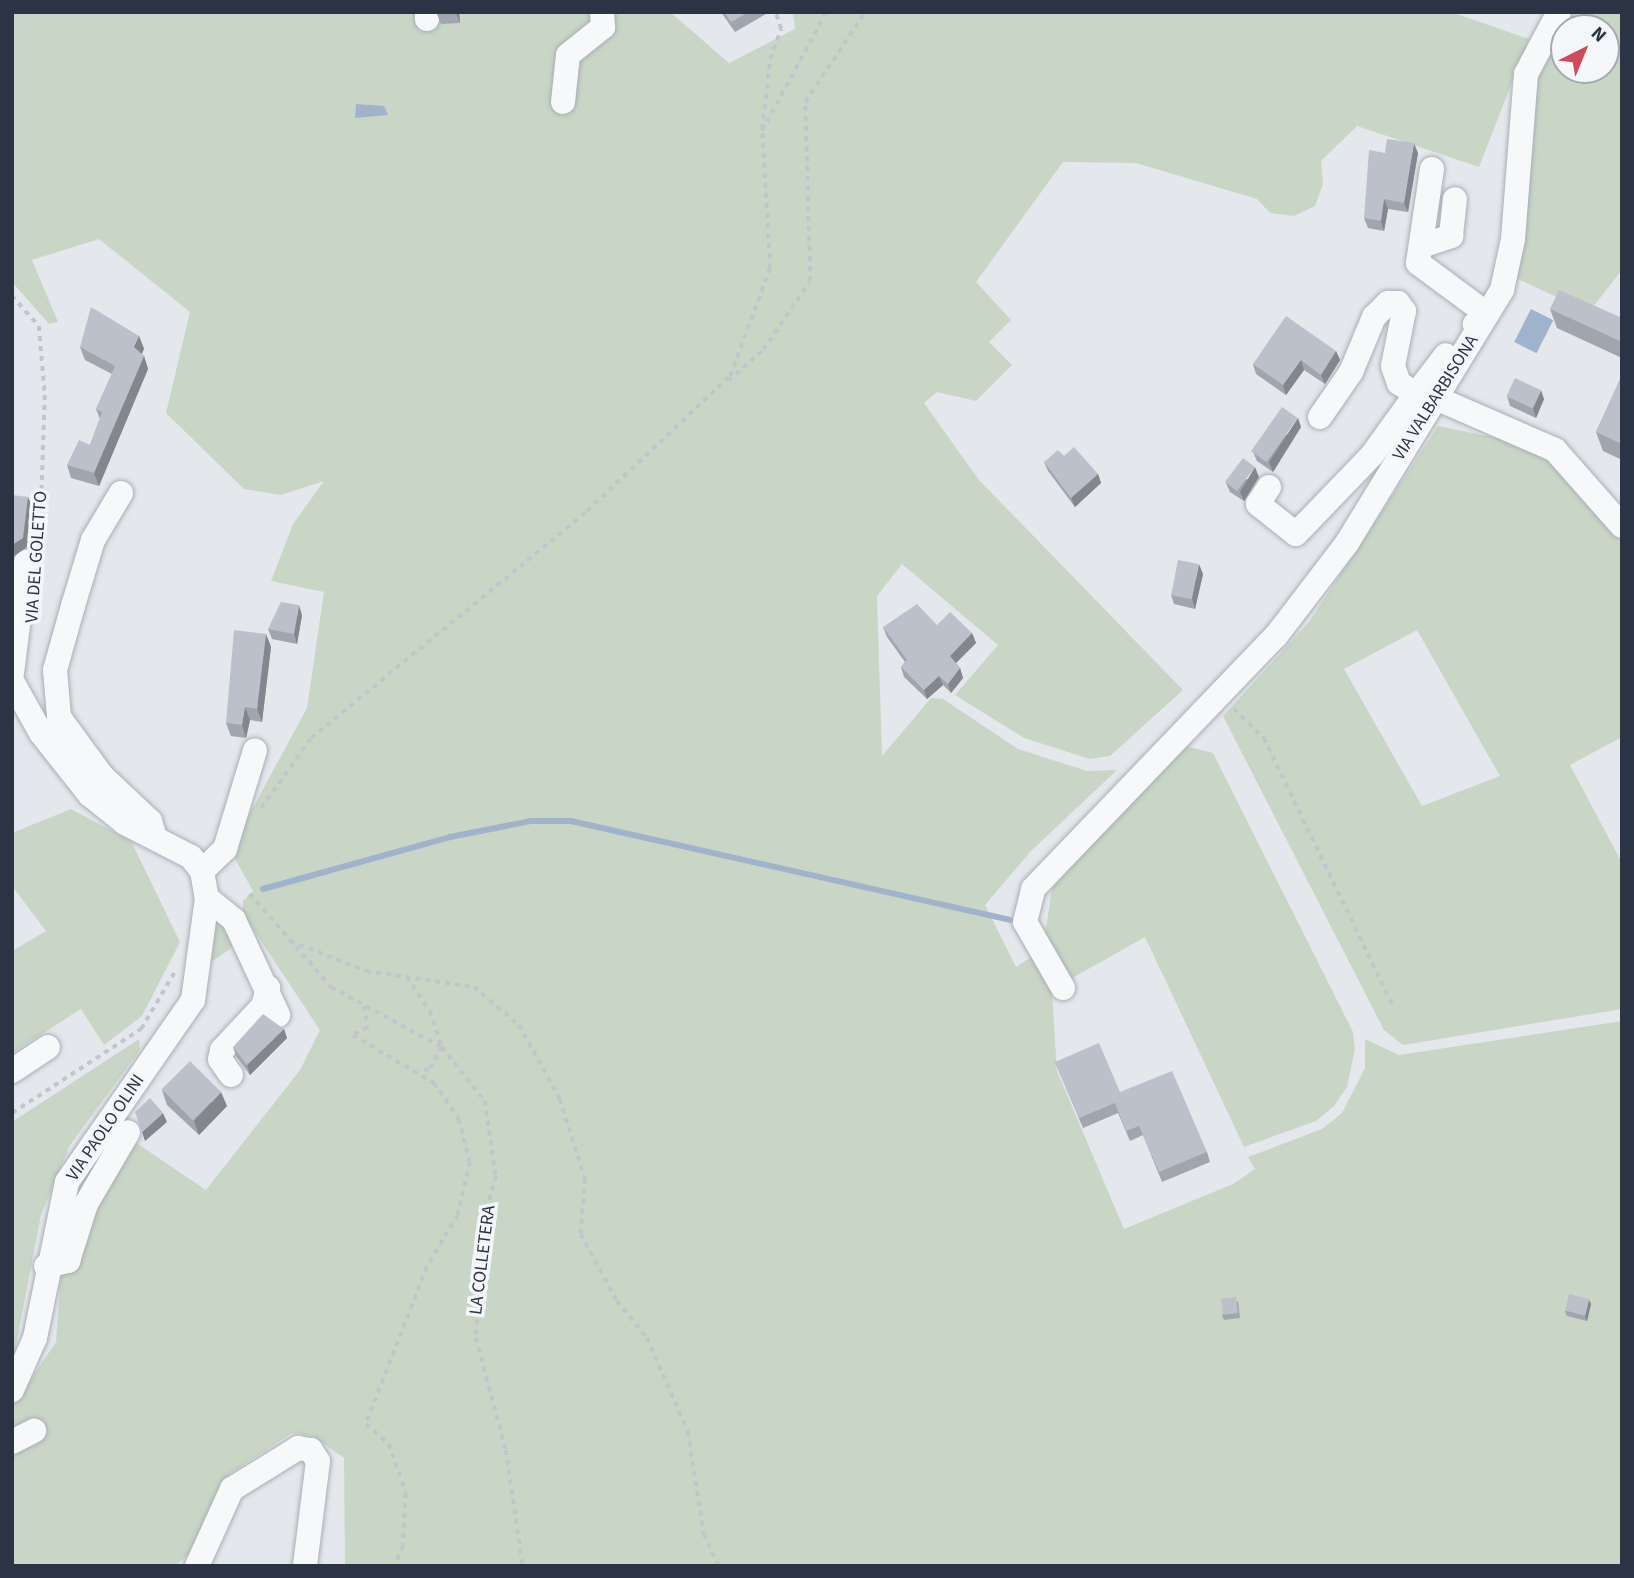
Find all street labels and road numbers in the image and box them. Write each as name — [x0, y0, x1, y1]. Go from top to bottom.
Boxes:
street label: VIA VALBARBISONA — [1389, 331, 1483, 465]
street label: VIA DEL GOLETTO — [22, 490, 52, 624]
street label: VIA PAOLO OLINI — [62, 1071, 150, 1185]
street label: LA COLLETERA — [466, 1204, 500, 1316]

